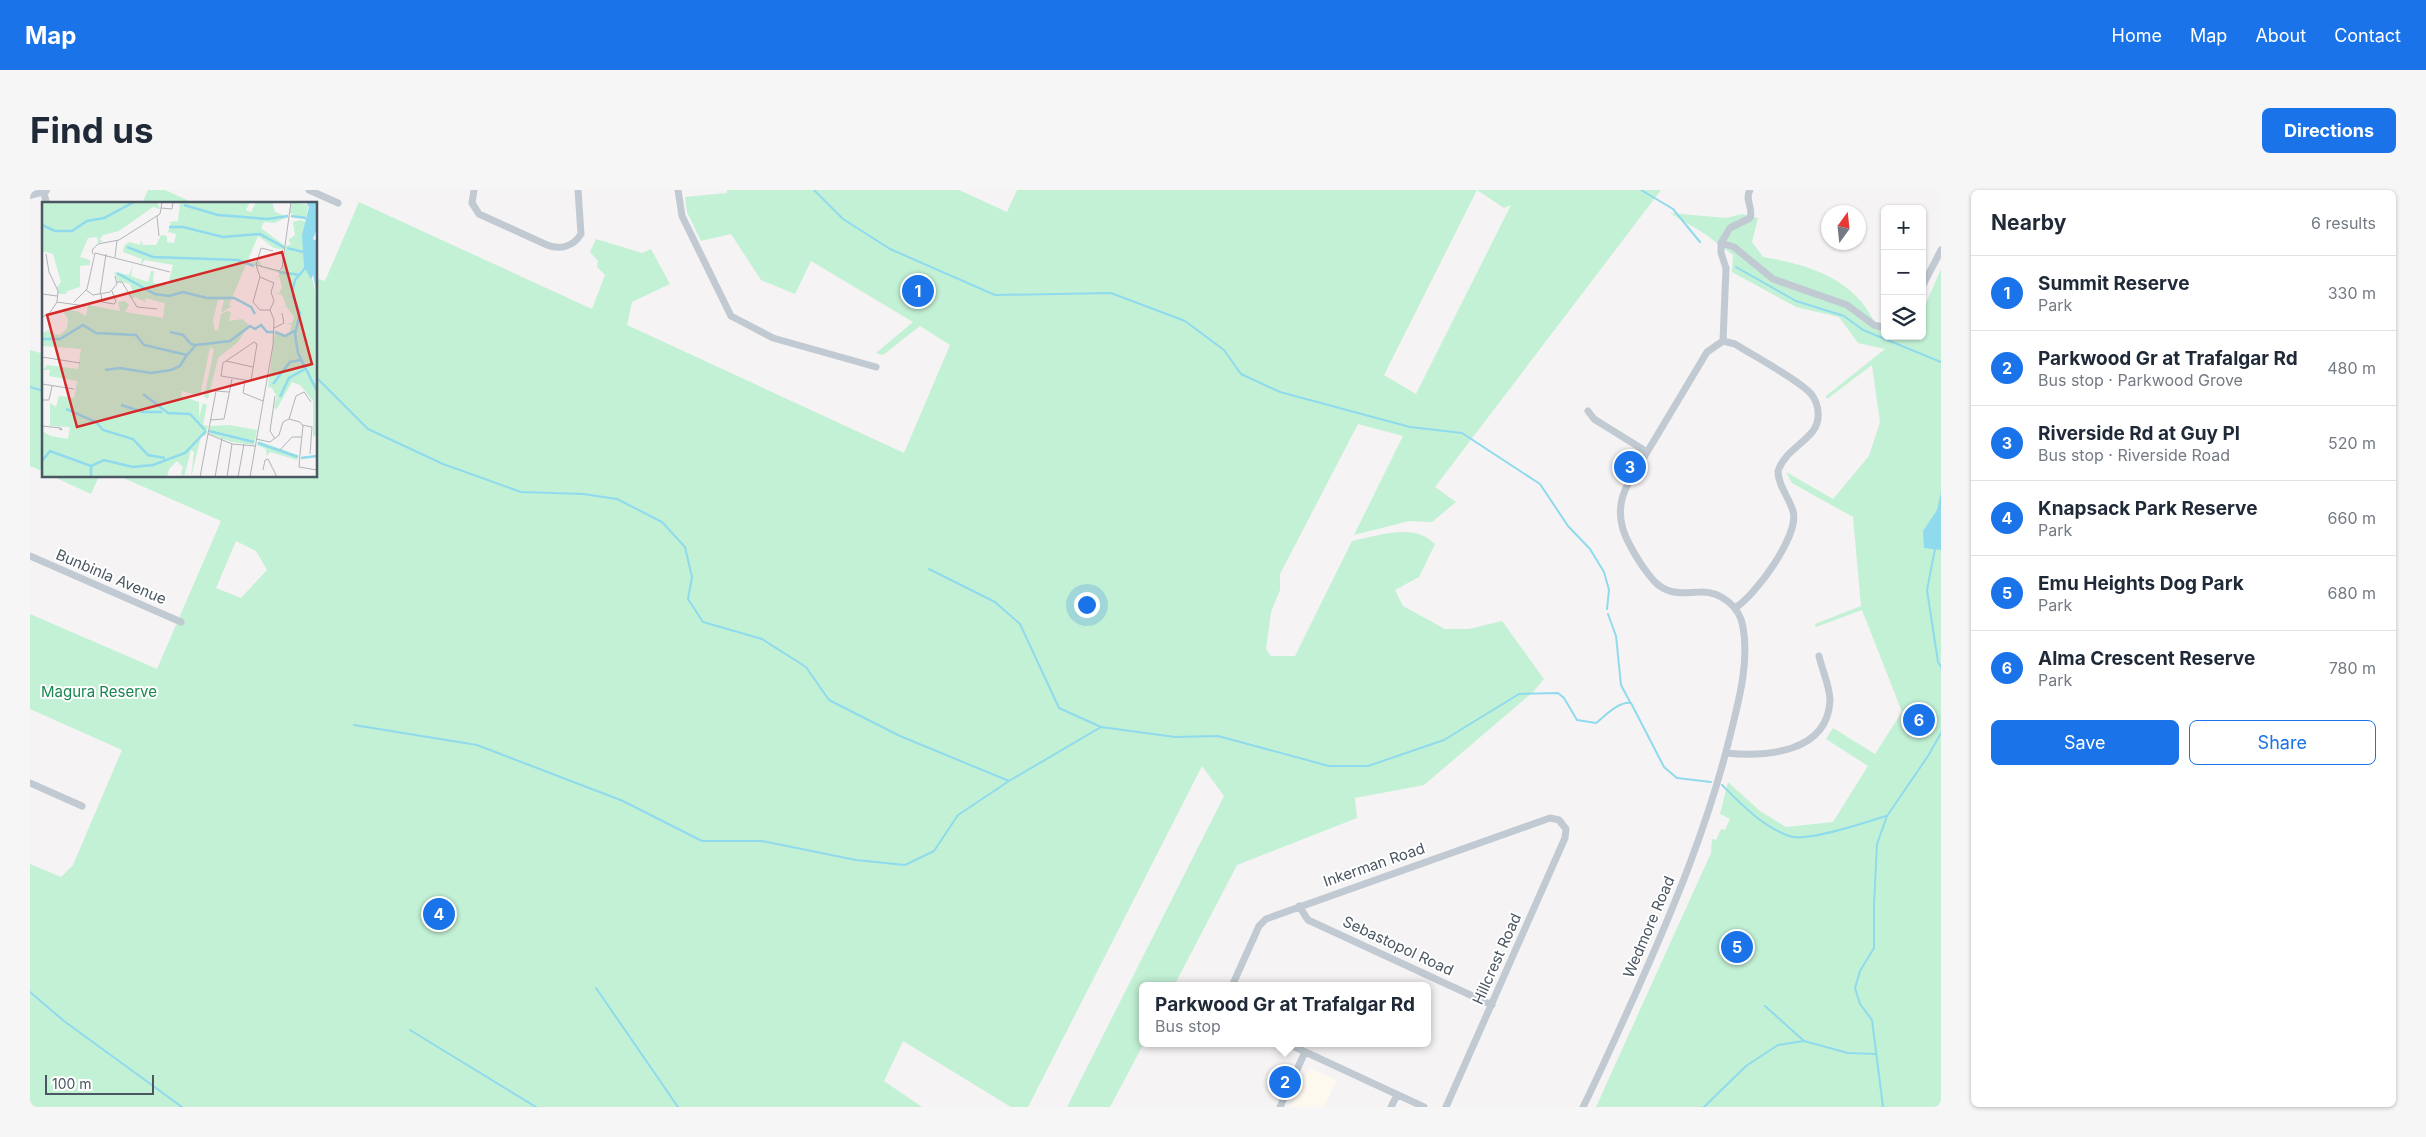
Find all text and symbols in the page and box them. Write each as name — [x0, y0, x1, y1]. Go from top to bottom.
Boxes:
text: Map — [25, 21, 76, 50]
text: Home — [2112, 25, 2162, 46]
text: Map — [2190, 25, 2227, 46]
text: About — [2255, 25, 2306, 46]
text: Contact — [2334, 25, 2401, 46]
button: Directions — [2262, 108, 2396, 153]
text: Find us — [30, 109, 154, 151]
inset map — [42, 202, 318, 478]
north arrow — [1821, 205, 1866, 250]
map controls — [1881, 205, 1926, 340]
button: + — [1881, 205, 1926, 250]
text: Nearby — [1991, 210, 2066, 235]
text: 6 results — [2311, 213, 2376, 233]
button: − — [1881, 250, 1926, 295]
pin: 1 — [902, 272, 934, 310]
text: Summit Reserve — [2038, 272, 2189, 295]
text: 1 — [2004, 283, 2010, 303]
text: 330 m — [2328, 283, 2376, 303]
button: layers — [1881, 295, 1926, 340]
text: Park — [2038, 295, 2072, 315]
text: Parkwood Gr at Trafalgar Rd — [2038, 347, 2298, 370]
text: 2 — [2002, 358, 2012, 378]
text: 480 m — [2327, 358, 2376, 378]
text: Bus stop · Parkwood Grove — [2038, 370, 2243, 390]
text: Riverside Rd at Guy Pl — [2038, 422, 2240, 445]
text: 3 — [2002, 433, 2012, 453]
text: 520 m — [2328, 433, 2376, 453]
text: Bus stop · Riverside Road — [2038, 445, 2230, 465]
pin: 3 — [1614, 448, 1646, 486]
text: Knapsack Park Reserve — [2038, 497, 2257, 520]
text: 4 — [2002, 508, 2012, 528]
text: 660 m — [2328, 508, 2376, 528]
text: Park — [2038, 520, 2072, 540]
street label: Bunbinla Avenue — [53, 545, 169, 608]
text: Emu Heights Dog Park — [2038, 572, 2244, 595]
text: 5 — [2002, 583, 2012, 603]
text: 680 m — [2328, 583, 2376, 603]
your location — [1074, 592, 1100, 618]
text: Park — [2038, 595, 2072, 615]
text: Alma Crescent Reserve — [2038, 647, 2255, 670]
text: 6 — [2002, 658, 2012, 678]
text: 780 m — [2329, 658, 2376, 678]
text: Park — [2038, 670, 2072, 690]
park label: Magura Reserve — [41, 682, 157, 701]
pin: 6 — [1903, 701, 1935, 739]
button: Save — [1991, 720, 2179, 765]
button: Share — [2189, 720, 2376, 765]
street label: Inkerman Road — [1321, 838, 1427, 891]
street label: Wedmore Road — [1619, 873, 1679, 981]
pin: 4 — [423, 895, 455, 933]
street label: Hillcrest Road — [1468, 910, 1525, 1007]
street label: Sebastopol Road — [1340, 912, 1457, 980]
pin: 5 — [1721, 928, 1753, 966]
popup — [1139, 982, 1431, 1047]
text: Parkwood Gr at Trafalgar Rd — [1155, 993, 1415, 1016]
text: Bus stop — [1155, 1016, 1221, 1036]
pin: 2 — [1269, 1063, 1301, 1101]
scale bar — [45, 1072, 154, 1095]
text: 100 m — [52, 1075, 92, 1092]

